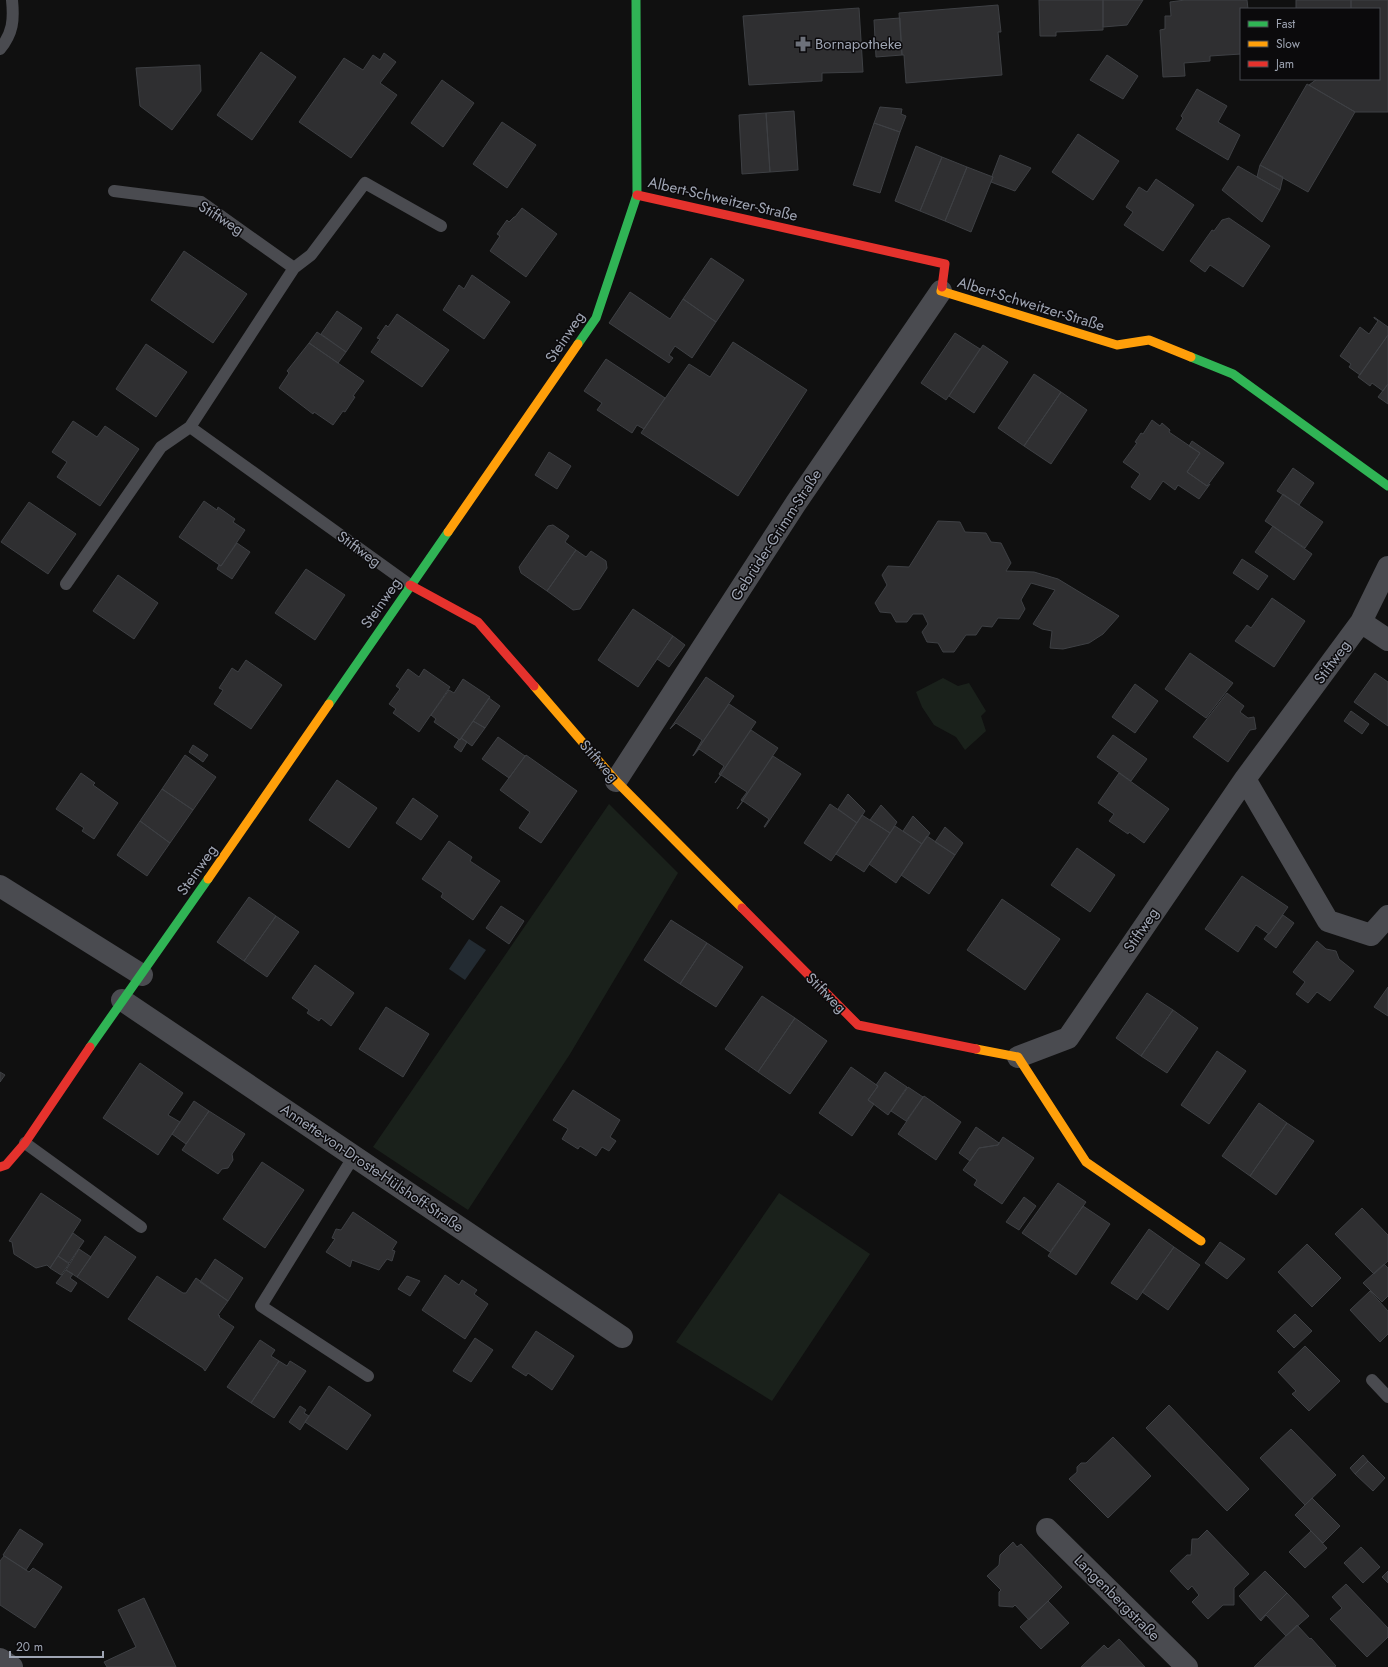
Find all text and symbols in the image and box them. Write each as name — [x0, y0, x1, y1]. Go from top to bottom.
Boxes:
legend — [1240, 8, 1380, 80]
text: Fast — [1276, 15, 1295, 33]
place label: Bornapotheke — [815, 33, 902, 55]
pharmacy icon: Bornapotheke — [794, 35, 812, 53]
text: Slow — [1276, 35, 1301, 53]
text: Jam — [1274, 55, 1294, 73]
street label: Albert-Schweitzer-Straße — [646, 171, 800, 227]
street label: Stiftweg — [194, 195, 248, 241]
street label: Albert-Schweitzer-Straße — [955, 271, 1108, 337]
street label: Steinweg — [540, 307, 590, 367]
street label: Gebrüder-Grimm-Straße — [725, 465, 827, 605]
street label: Stiftweg — [332, 525, 386, 573]
street label: Steinweg — [355, 573, 407, 633]
street label: Stiftweg — [1308, 635, 1356, 689]
street label: Stiftweg — [574, 735, 624, 787]
street label: Steinweg — [171, 840, 223, 900]
street label: Stiftweg — [1118, 903, 1164, 957]
street label: Stiftweg — [801, 968, 851, 1018]
street label: Annette-von-Droste-Hülshoff-Straße — [276, 1098, 468, 1238]
street label: Langenbergstraße — [1069, 1550, 1165, 1646]
scale bar — [10, 1633, 103, 1659]
text: 20 m — [16, 1638, 43, 1656]

